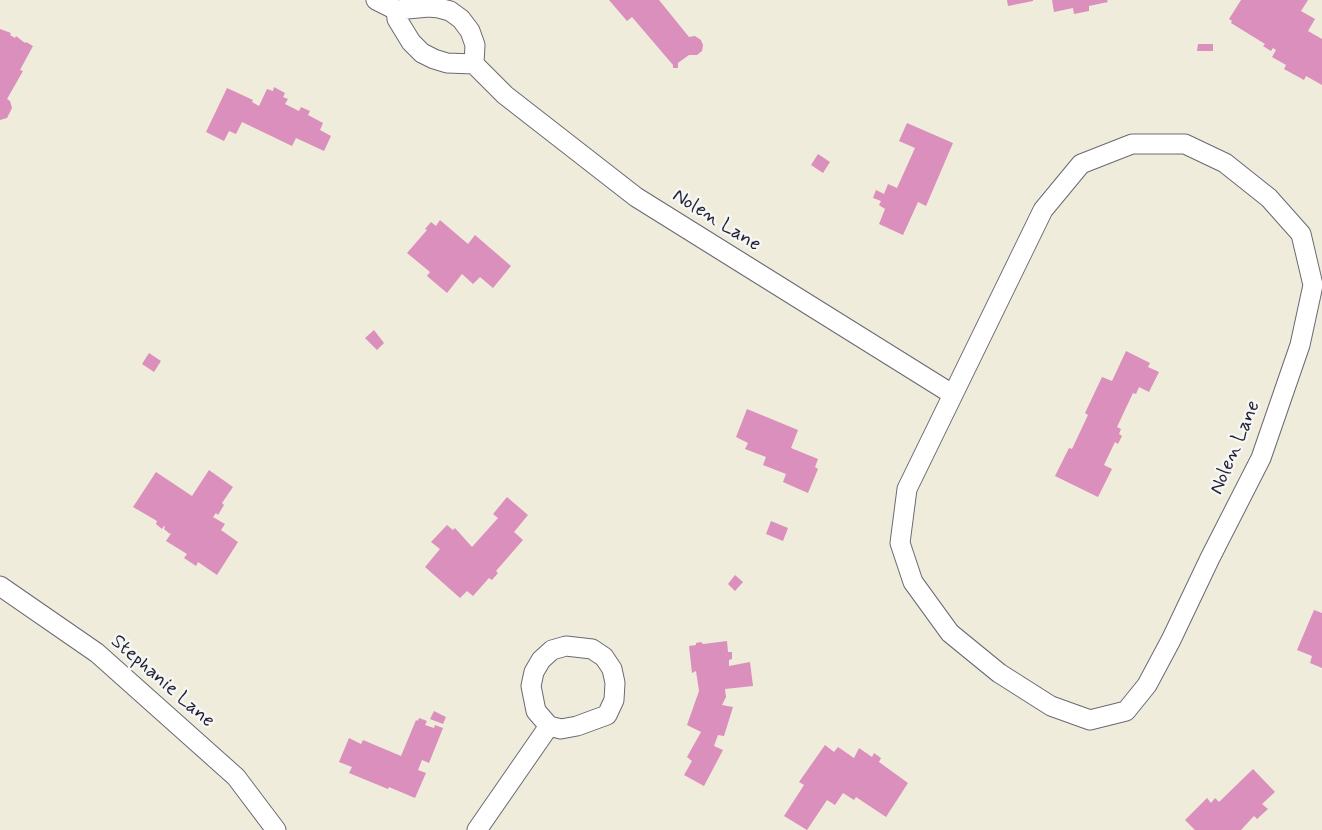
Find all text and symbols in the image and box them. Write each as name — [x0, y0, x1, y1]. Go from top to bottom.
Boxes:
street label: Nolen Lane — [667, 184, 765, 258]
street label: Nolen Lane — [1205, 397, 1267, 499]
street label: Stephanie Lane — [105, 630, 219, 734]

